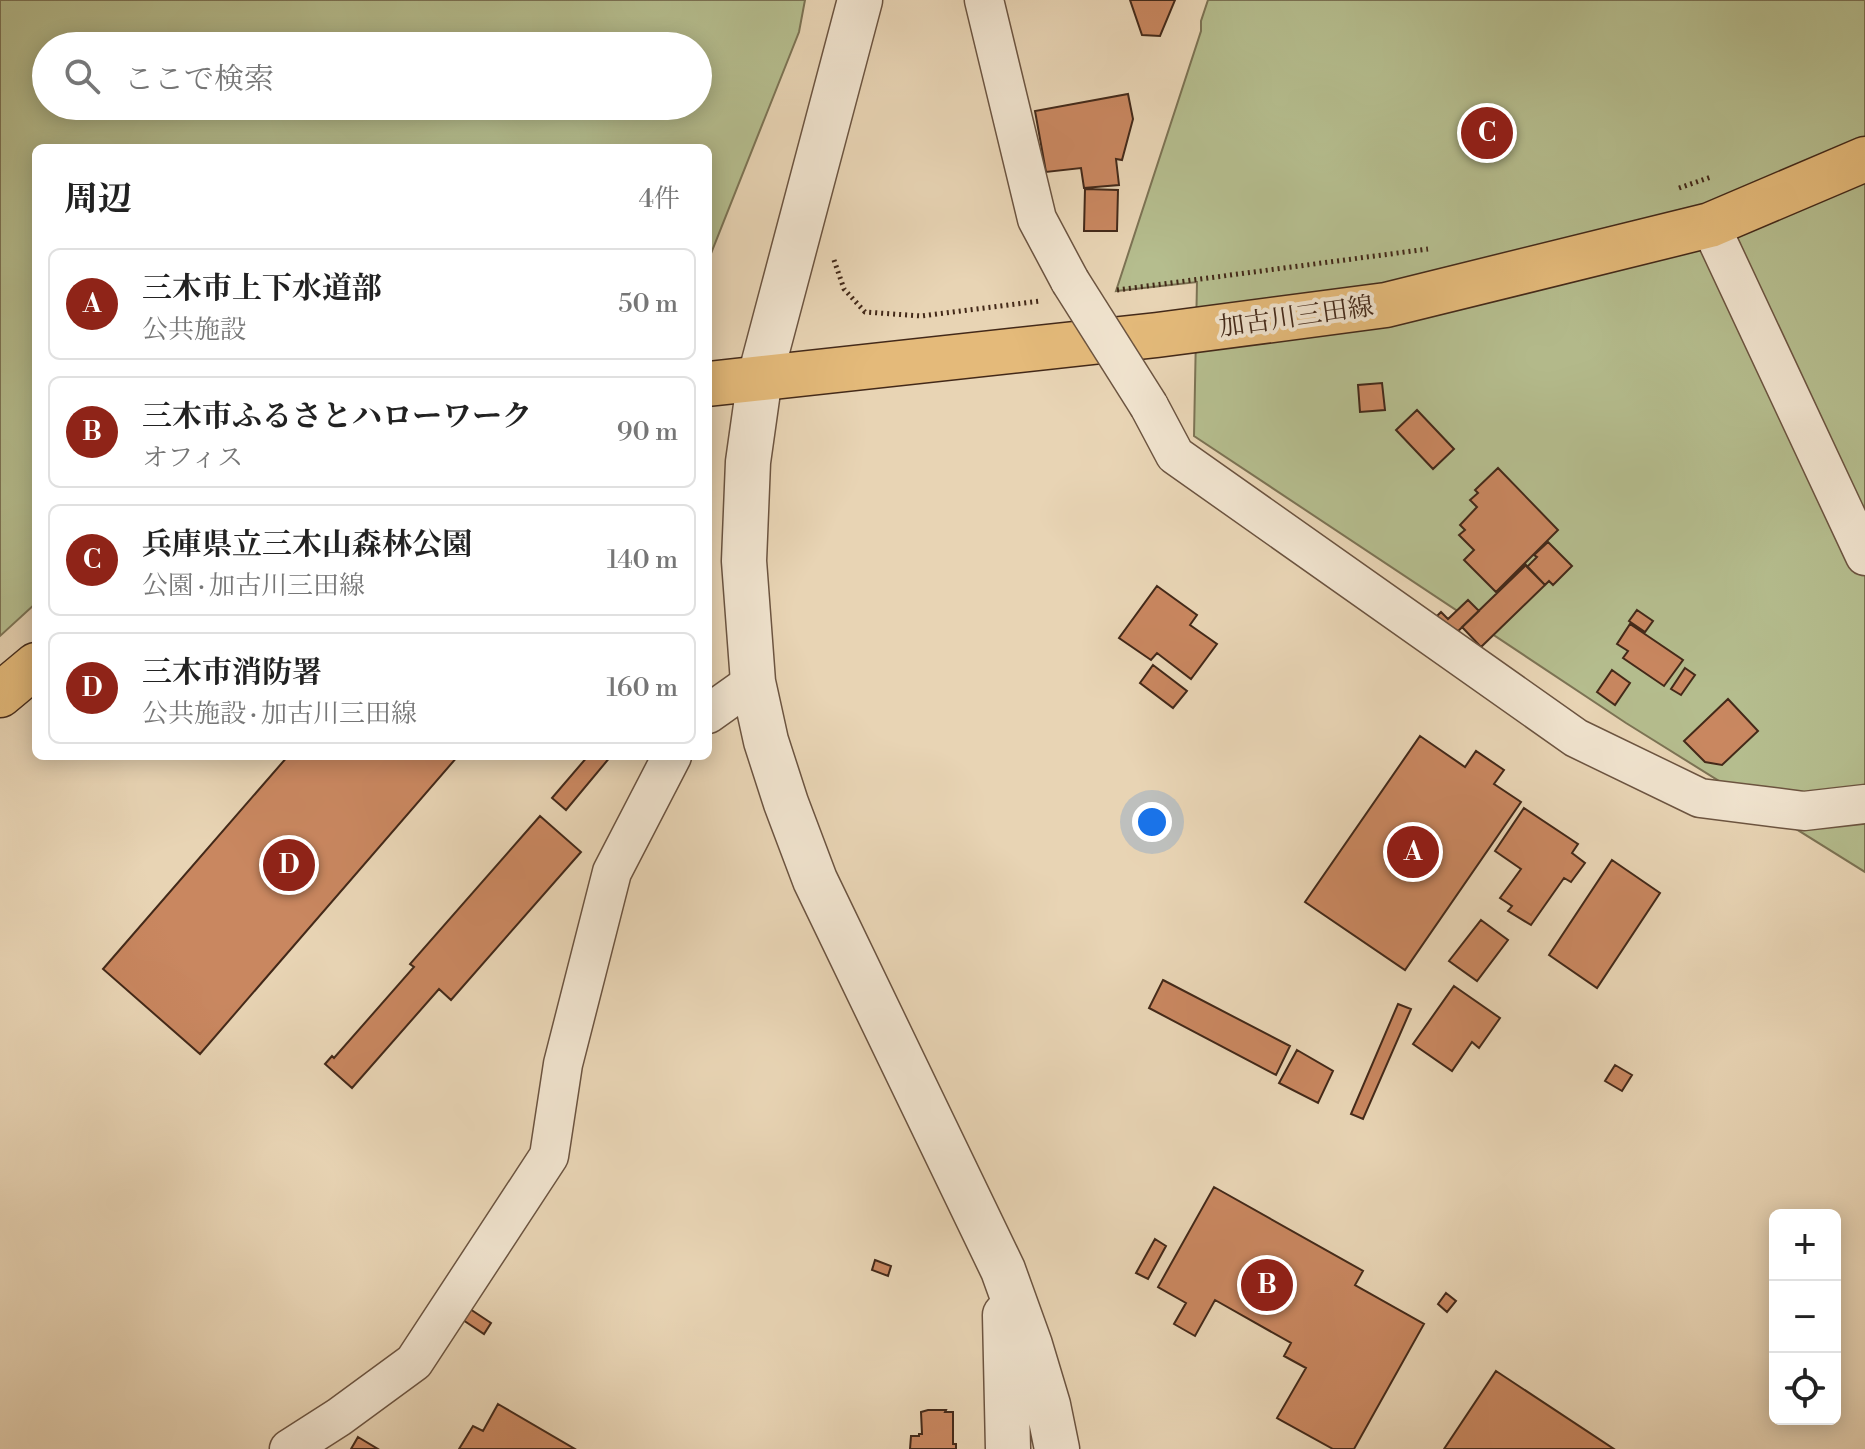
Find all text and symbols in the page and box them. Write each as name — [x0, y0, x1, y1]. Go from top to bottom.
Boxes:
search box — [32, 32, 712, 120]
icon: search — [60, 54, 104, 98]
text: ここで検索 — [124, 61, 274, 99]
pin: C — [1461, 103, 1513, 163]
text: 周辺 — [64, 179, 132, 221]
text: 4件 — [639, 183, 680, 215]
text: 三木市上下水道部 — [142, 270, 382, 308]
text: A — [83, 288, 101, 320]
text: 50 m — [618, 288, 678, 320]
street label: 加古川三田線 — [1217, 290, 1376, 344]
text: 公共施設 — [142, 314, 246, 346]
text: 三木市ふるさとハローワーク — [142, 398, 532, 436]
text: B — [82, 416, 102, 448]
text: 90 m — [617, 416, 678, 448]
text: オフィス — [142, 442, 243, 474]
text: 兵庫県立三木山森林公園 — [142, 526, 472, 564]
text: C — [83, 544, 101, 576]
text: 140 m — [607, 544, 678, 576]
text: 公園 · 加古川三田線 — [142, 570, 365, 602]
text: 三木市消防署 — [142, 654, 322, 692]
text: D — [82, 672, 102, 704]
text: 160 m — [607, 672, 678, 704]
text: 公共施設 · 加古川三田線 — [142, 698, 417, 730]
your location — [1132, 802, 1172, 842]
pin: A — [1387, 822, 1439, 882]
pin: D — [263, 835, 315, 895]
map controls — [1769, 1209, 1841, 1425]
button: + — [1769, 1209, 1841, 1281]
pin: B — [1241, 1255, 1293, 1315]
button: − — [1769, 1281, 1841, 1353]
button: locate — [1769, 1353, 1841, 1425]

